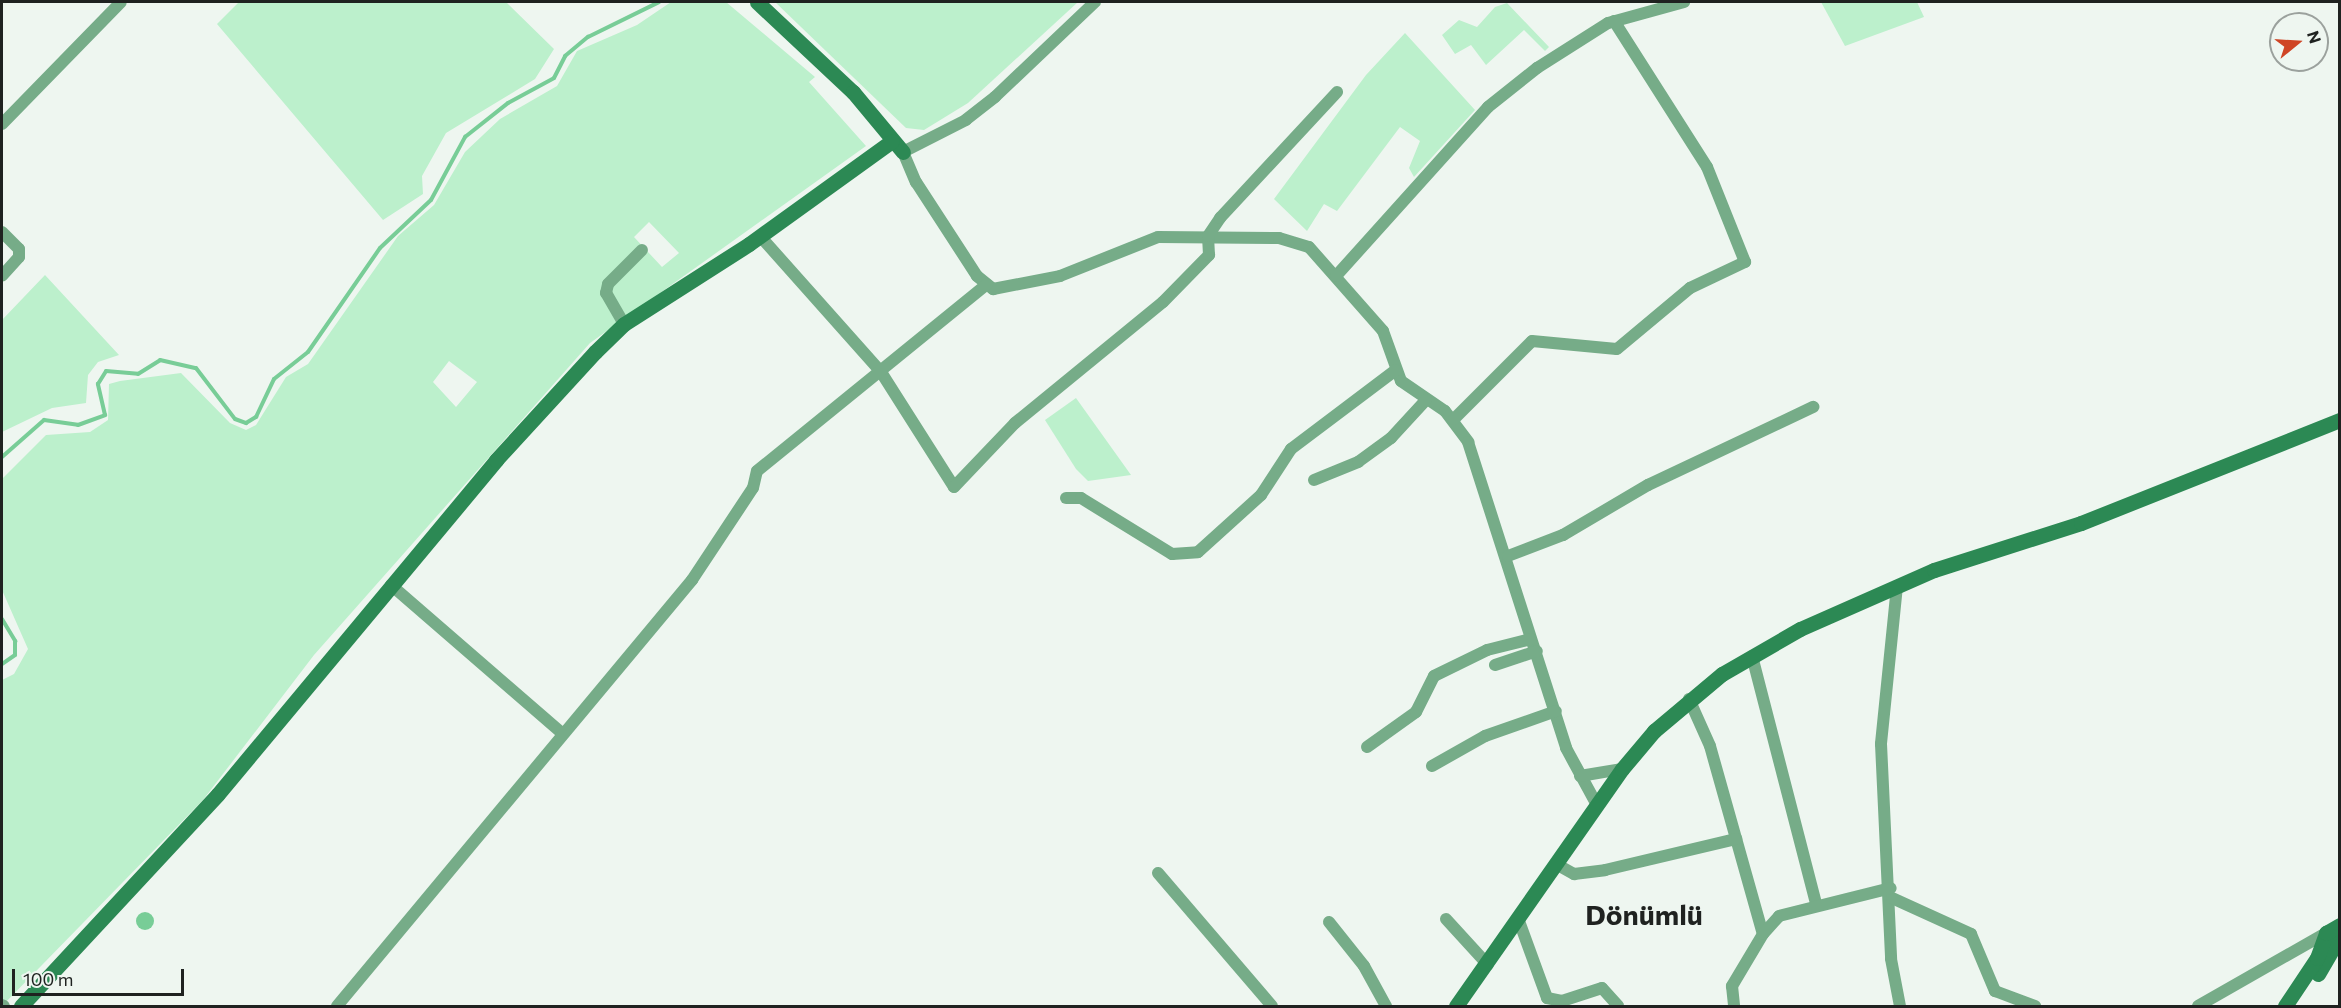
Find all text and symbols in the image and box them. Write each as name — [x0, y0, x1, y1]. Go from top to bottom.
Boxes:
north arrow — [2269, 12, 2329, 72]
text: N — [2304, 28, 2326, 46]
district label: Dönümlü — [1585, 897, 1703, 931]
scale bar — [15, 957, 188, 995]
text: 100 m — [23, 968, 73, 990]

